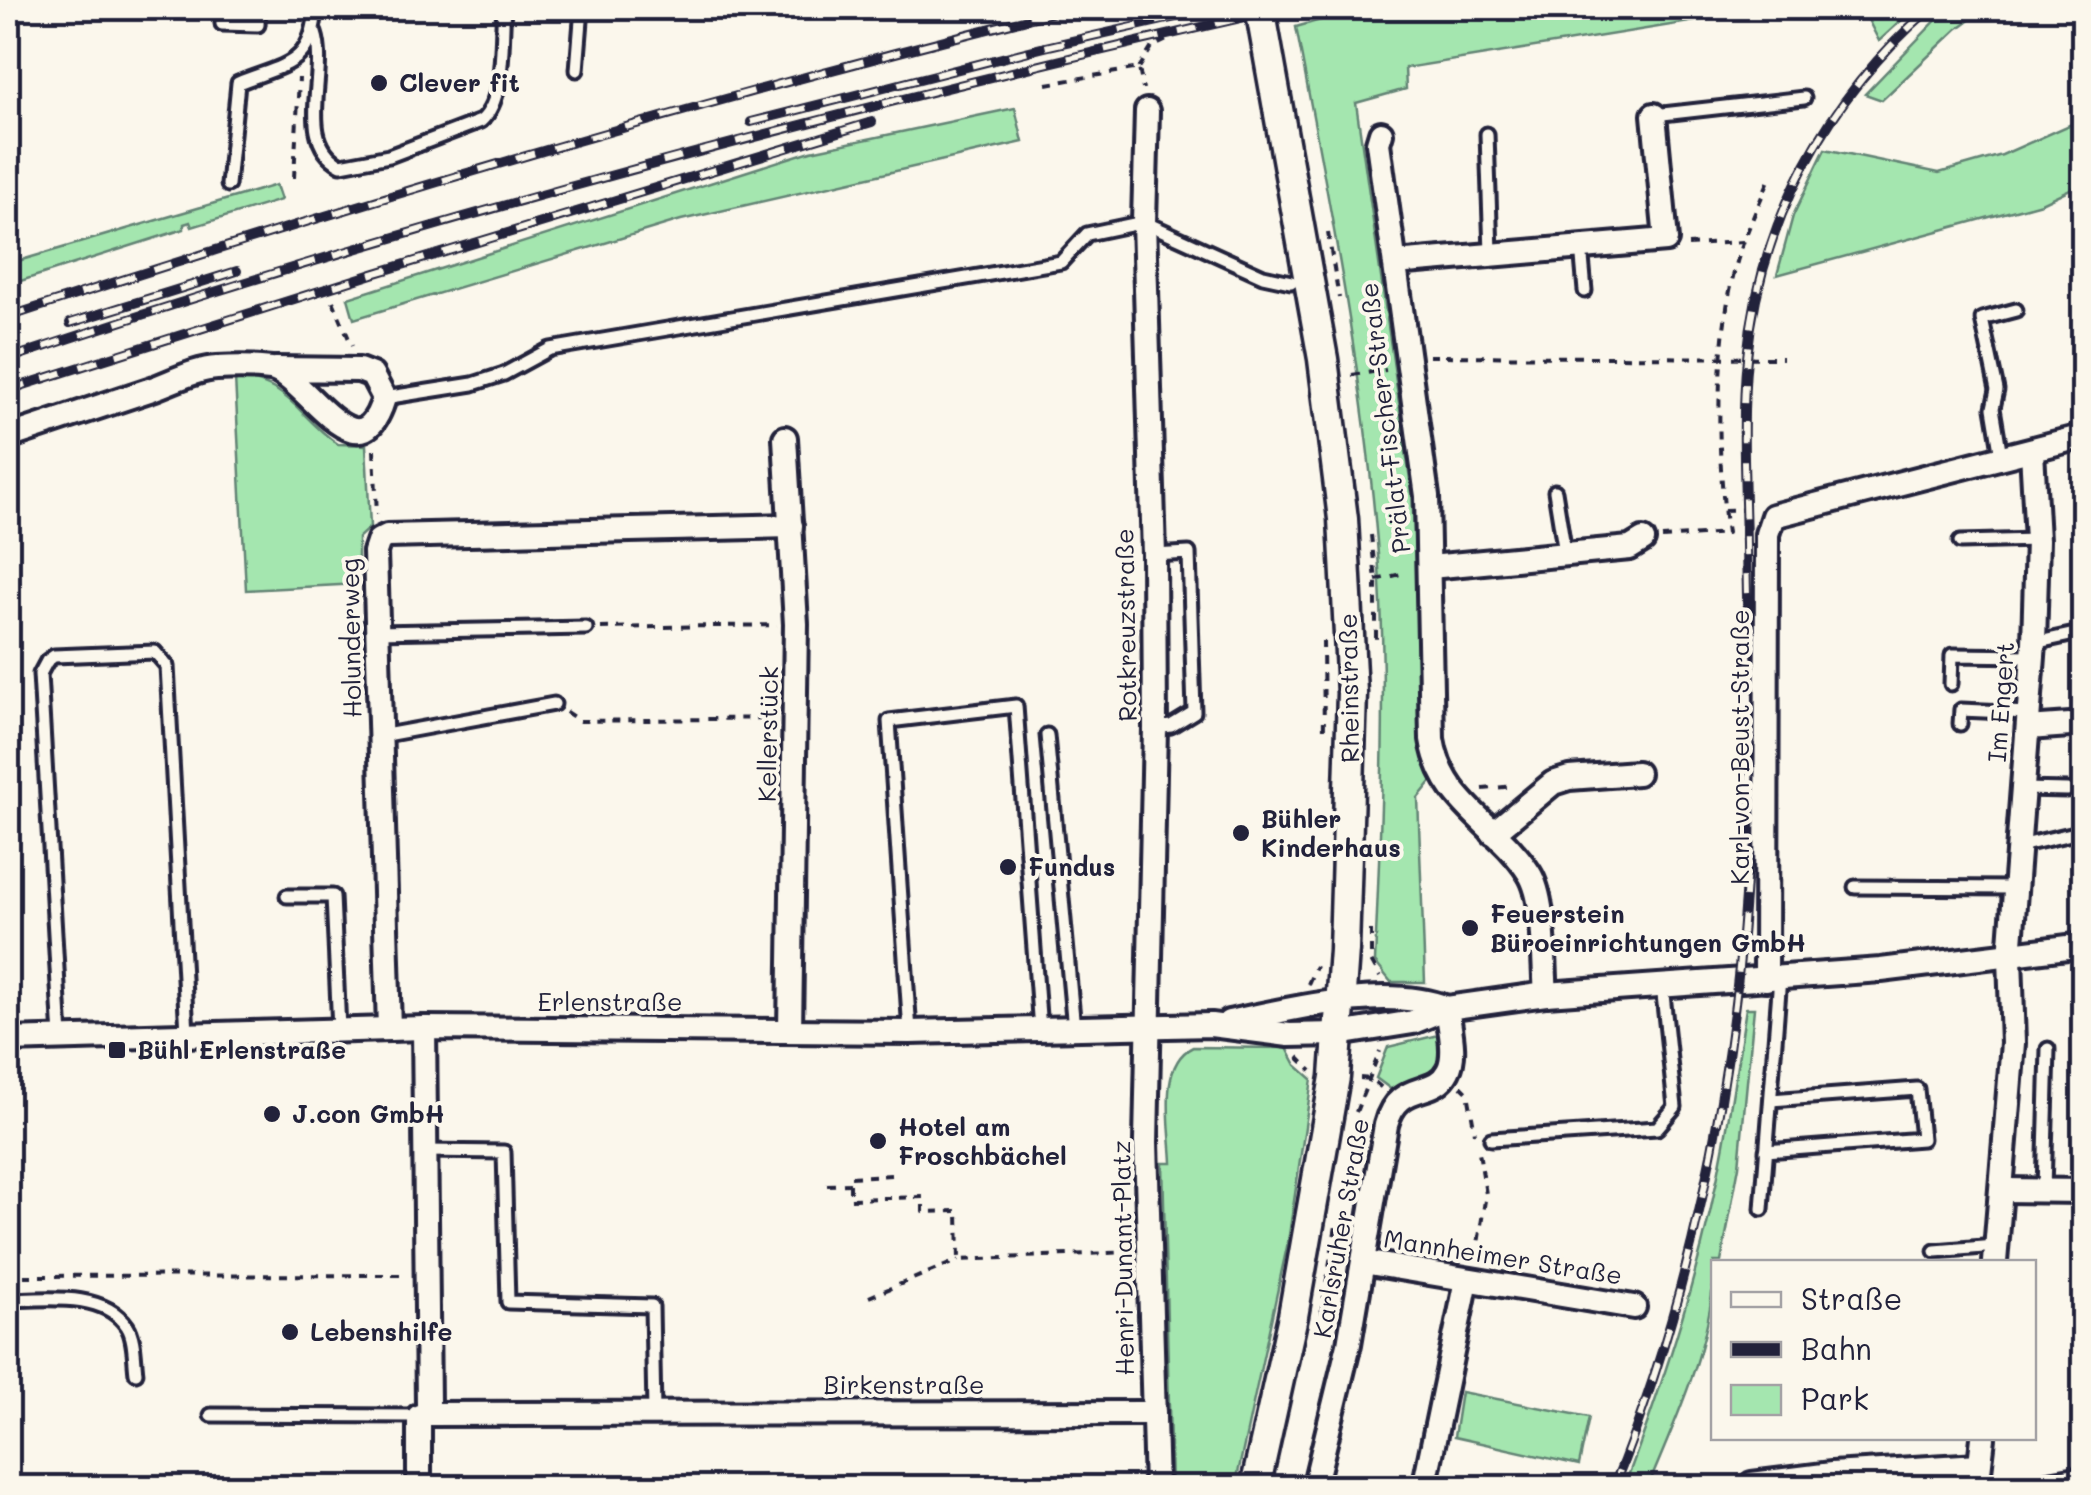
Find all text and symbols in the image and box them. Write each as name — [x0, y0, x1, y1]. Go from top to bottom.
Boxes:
place label: Clever fit — [399, 66, 520, 98]
marker: Clever fit — [368, 72, 390, 94]
street label: Prälat-Fischer-Straße — [1352, 281, 1416, 555]
street label: Rotkreuzstraße — [1107, 528, 1143, 722]
street label: Holunderweg — [333, 558, 367, 718]
street label: Karl-von-Beust-Straße — [1723, 609, 1755, 885]
street label: Rheinstraße — [1331, 613, 1365, 763]
street label: Im Engert — [1980, 641, 2020, 763]
street label: Kellerstück — [750, 666, 784, 802]
place label: Bühler Kinderhaus — [1261, 802, 1401, 863]
marker: Bühler Kinderhaus — [1230, 822, 1252, 844]
place label: Fundus — [1028, 850, 1115, 882]
marker: Fundus — [997, 856, 1019, 878]
place label: Feuerstein Büroeinrichtungen GmbH — [1490, 897, 1806, 958]
marker: Feuerstein Büroeinrichtungen GmbH — [1459, 917, 1481, 939]
street label: Erlenstraße — [537, 985, 683, 1017]
place label: Bühl Erlenstraße — [137, 1033, 346, 1065]
marker: Bühl Erlenstraße — [106, 1039, 128, 1061]
place label: J.con GmbH — [292, 1097, 445, 1129]
marker: J.con GmbH — [261, 1103, 283, 1125]
place label: Hotel am Froschbächel — [898, 1110, 1067, 1171]
street label: Karlsruher Straße — [1305, 1115, 1375, 1340]
marker: Hotel am Froschbächel — [867, 1130, 889, 1152]
street label: Henri-Dunant-Platz — [1104, 1140, 1140, 1376]
street label: Mannheimer Straße — [1382, 1221, 1625, 1291]
legend — [1711, 1260, 2036, 1440]
text: Straße — [1801, 1278, 1902, 1318]
place label: Lebenshilfe — [310, 1315, 452, 1347]
marker: Lebenshilfe — [279, 1321, 301, 1343]
text: Bahn — [1801, 1328, 1872, 1368]
street label: Birkenstraße — [824, 1368, 984, 1400]
text: Park — [1801, 1378, 1869, 1418]

